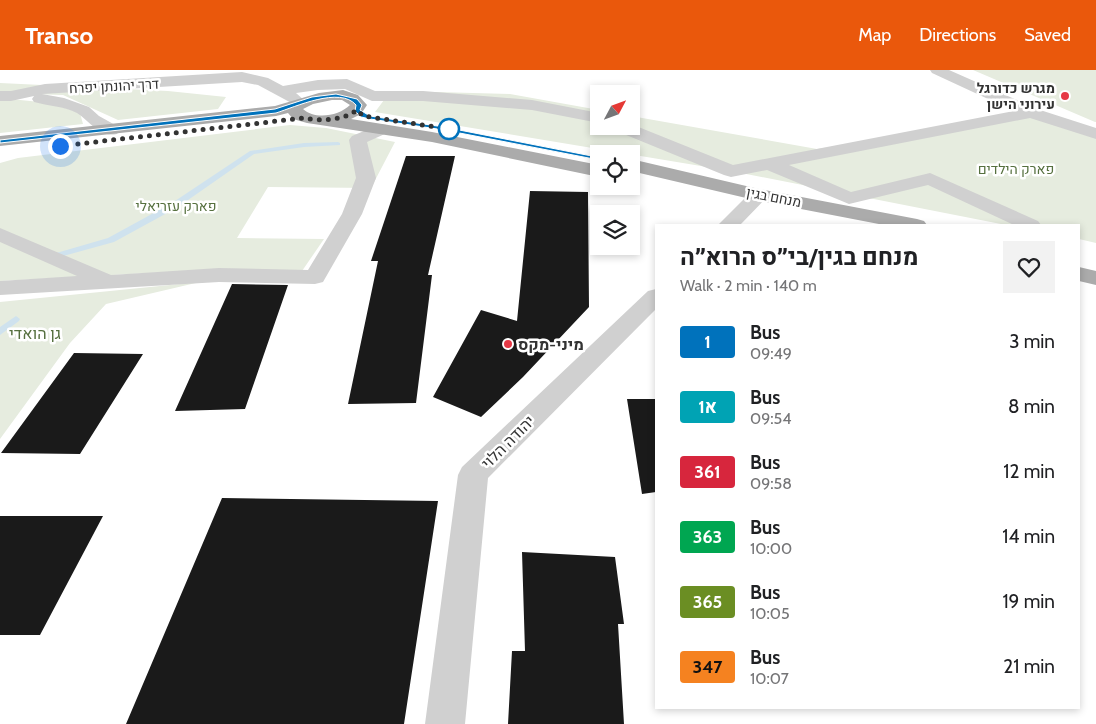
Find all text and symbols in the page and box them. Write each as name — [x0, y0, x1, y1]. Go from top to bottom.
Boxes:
text: Transo — [25, 21, 93, 50]
text: Map — [858, 24, 891, 46]
text: Directions — [919, 24, 996, 46]
text: Saved — [1024, 24, 1071, 46]
street label: דרך יהונתן יפרח — [68, 75, 160, 97]
place label: מגרש כדורגל עירוני הישן — [977, 79, 1055, 113]
north arrow — [590, 85, 640, 135]
map controls — [590, 85, 640, 255]
marker: מגרש כדורגל עירוני הישן — [1059, 90, 1071, 102]
unlabelled marker — [438, 118, 460, 140]
your location — [48, 134, 73, 159]
button: locate — [590, 145, 640, 195]
park label: פארק הילדים — [978, 160, 1054, 178]
street label: מנחם בגין — [745, 183, 803, 211]
park label: פארק עזריאלי — [135, 197, 217, 215]
button: layers — [590, 205, 640, 255]
button: heart — [1003, 241, 1055, 293]
text: מנחם בגין/בי״ס הרוא״ה — [680, 242, 918, 271]
text: Walk · 2 min · 140 m — [680, 276, 817, 295]
text: Bus — [750, 321, 780, 344]
park label: גן הואדי — [9, 324, 61, 343]
text: 3 min — [1009, 330, 1055, 353]
text: 1 — [704, 331, 711, 353]
place label: מיני-מקס — [518, 335, 584, 354]
marker: מיני-מקס — [502, 338, 514, 350]
text: 09:49 — [750, 344, 792, 363]
text: Bus — [750, 386, 780, 409]
text: 8 min — [1008, 395, 1055, 418]
text: 1א — [698, 396, 717, 418]
text: 09:54 — [750, 409, 792, 428]
street label: יהודה הלוי — [477, 411, 539, 473]
text: Bus — [750, 451, 780, 474]
text: 12 min — [1003, 460, 1055, 483]
text: 361 — [694, 461, 721, 483]
text: 09:58 — [750, 474, 792, 493]
text: Bus — [750, 516, 780, 539]
text: 14 min — [1002, 525, 1055, 548]
text: 363 — [693, 526, 722, 548]
text: 10:00 — [750, 539, 792, 558]
text: Bus — [750, 581, 780, 604]
text: 19 min — [1002, 590, 1055, 613]
text: 365 — [693, 591, 722, 613]
text: 10:05 — [750, 604, 790, 623]
text: Bus — [750, 646, 780, 669]
text: 21 min — [1003, 655, 1055, 678]
text: 347 — [692, 656, 723, 678]
text: 10:07 — [750, 669, 789, 688]

